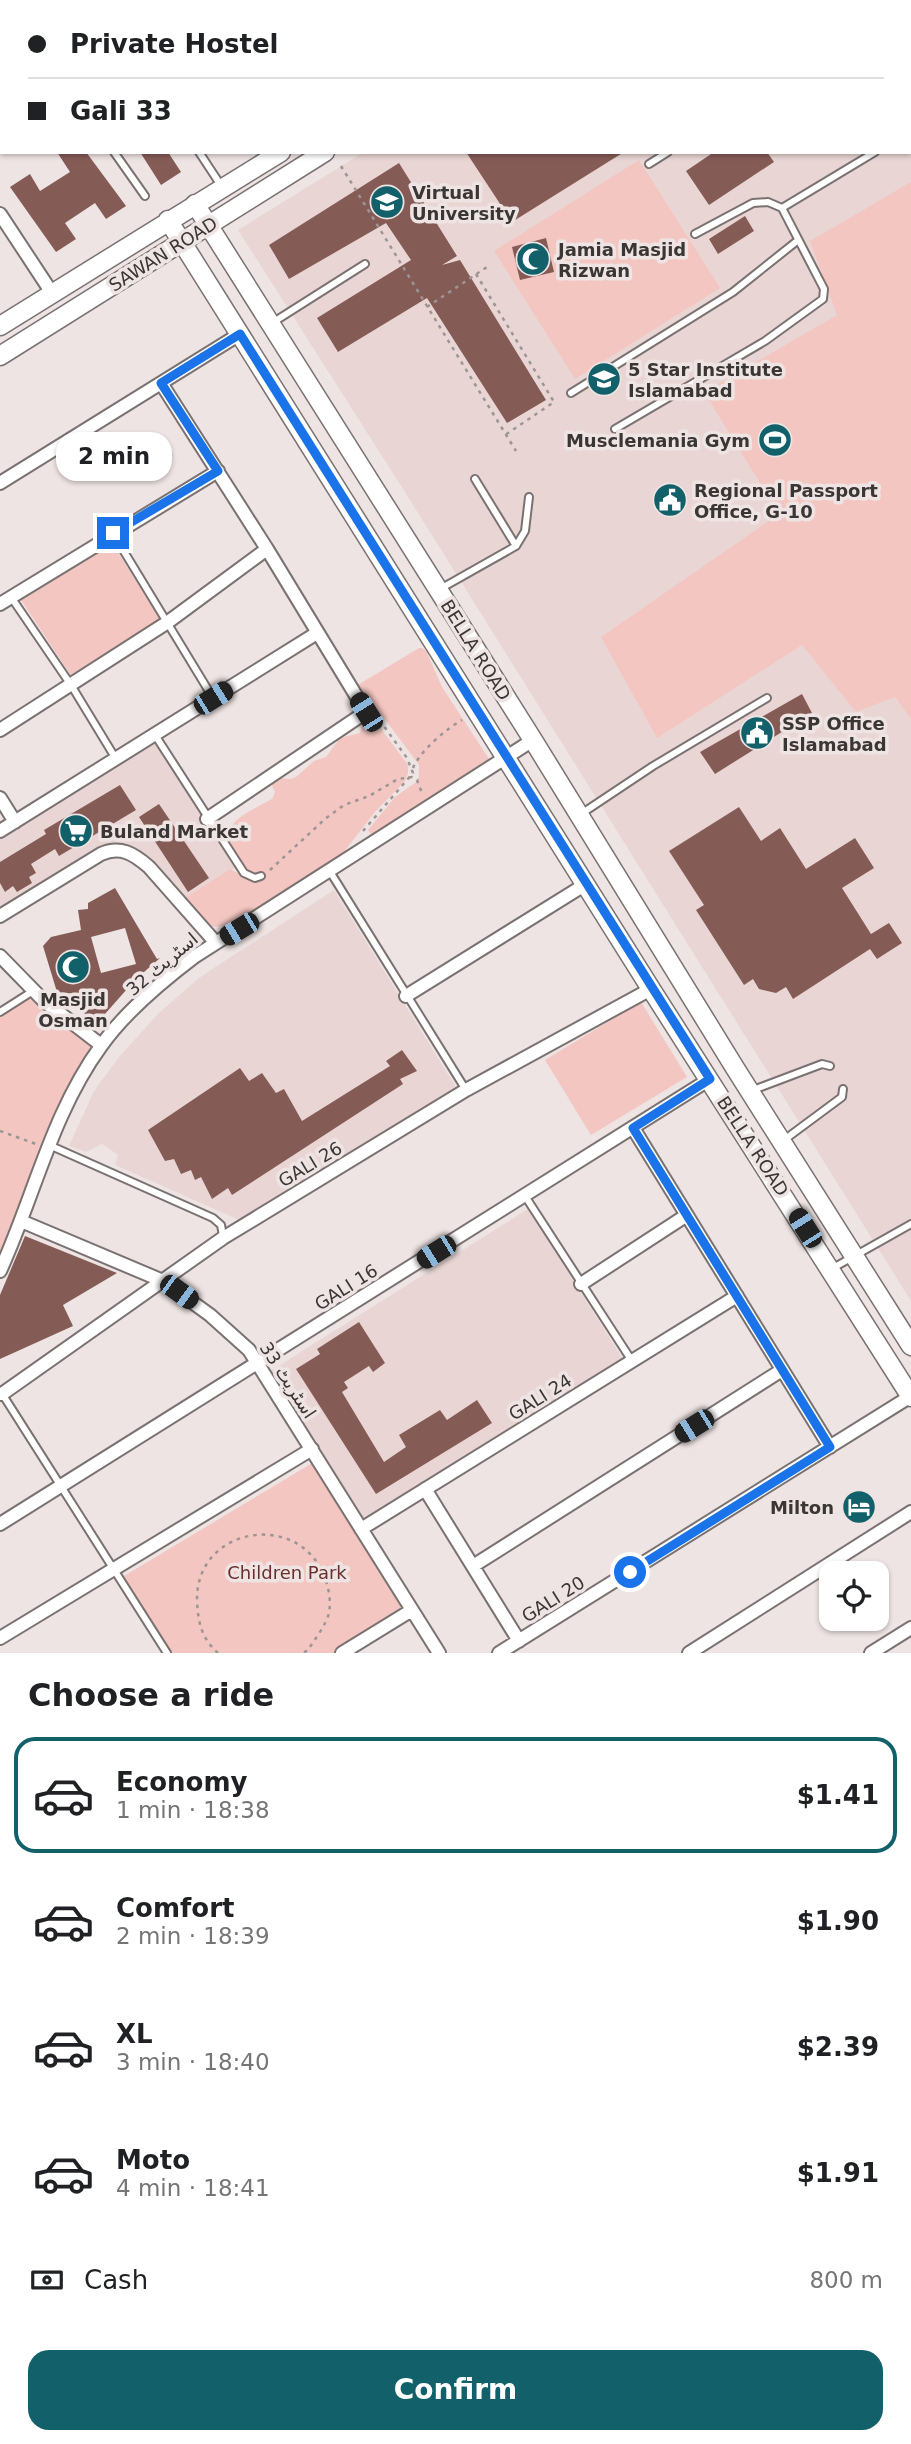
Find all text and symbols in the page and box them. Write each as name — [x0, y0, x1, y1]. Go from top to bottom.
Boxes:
text: Private Hostel — [70, 29, 278, 59]
text: Gali 33 — [70, 96, 172, 126]
place label: Virtual University — [412, 182, 516, 224]
school or university icon: Virtual University — [368, 183, 406, 221]
street label: SAWAN ROAD — [105, 212, 221, 296]
place label: Jamia Masjid Rizwan — [556, 239, 686, 281]
mosque icon: Jamia Masjid Rizwan — [514, 240, 552, 278]
place label: 5 Star Institute Islamabad — [628, 359, 783, 401]
school or university icon: 5 Star Institute Islamabad — [585, 360, 623, 398]
sports icon: Musclemania Gym — [756, 421, 794, 459]
place label: Musclemania Gym — [566, 430, 750, 451]
callout: 2 min — [55, 432, 171, 480]
text: 2 min — [78, 443, 150, 469]
place label: Regional Passport Office, G-10 — [694, 480, 878, 522]
public building icon: Regional Passport Office, G-10 — [651, 481, 689, 519]
route end — [97, 517, 129, 549]
street label: BELLA ROAD — [437, 596, 515, 704]
car — [190, 678, 237, 718]
car — [346, 689, 387, 735]
place label: SSP Office Islamabad — [782, 713, 887, 755]
public building icon: SSP Office Islamabad — [738, 714, 776, 752]
supermarket icon: Buland Market — [57, 812, 95, 850]
place label: Buland Market — [100, 821, 248, 842]
car — [216, 909, 263, 949]
street label: اسٹریٹ 32 — [122, 928, 203, 1001]
mosque icon: Masjid Osman — [54, 948, 92, 986]
place label: Masjid Osman — [38, 989, 108, 1031]
street label: BELLA ROAD — [713, 1092, 793, 1200]
street label: GALI 26 — [274, 1137, 346, 1191]
car — [785, 1205, 826, 1251]
car — [413, 1232, 460, 1272]
street label: GALI 16 — [311, 1259, 381, 1315]
car — [156, 1271, 203, 1313]
street label: اسٹریٹ 33 — [255, 1338, 320, 1423]
street label: GALI 24 — [505, 1369, 575, 1425]
car — [671, 1406, 718, 1446]
hotel icon: Milton — [840, 1488, 878, 1526]
place label: Milton — [770, 1497, 834, 1518]
route start — [614, 1556, 646, 1588]
map controls — [819, 1561, 889, 1631]
button: locate — [819, 1561, 889, 1631]
park label: Children Park — [227, 1562, 347, 1583]
street label: GALI 20 — [518, 1571, 588, 1627]
text: Choose a ride — [28, 1676, 274, 1714]
icon: car — [32, 1764, 95, 1827]
text: Economy — [116, 1767, 247, 1797]
text: $1.41 — [797, 1780, 879, 1810]
text: 1 min · 18:38 — [116, 1797, 270, 1823]
icon: car — [32, 1890, 95, 1953]
text: Comfort — [116, 1893, 234, 1923]
text: $1.90 — [797, 1906, 879, 1936]
text: 2 min · 18:39 — [116, 1923, 270, 1949]
icon: car — [32, 2016, 95, 2079]
text: XL — [116, 2019, 153, 2049]
text: $2.39 — [797, 2032, 879, 2062]
text: 3 min · 18:40 — [116, 2049, 270, 2075]
icon: car — [32, 2142, 95, 2205]
text: Moto — [116, 2145, 190, 2175]
text: $1.91 — [797, 2158, 879, 2188]
text: 4 min · 18:41 — [116, 2175, 270, 2201]
icon: cash — [28, 2261, 66, 2299]
text: Cash — [84, 2265, 148, 2295]
text: 800 m — [809, 2267, 883, 2293]
button: Confirm — [28, 2350, 883, 2430]

